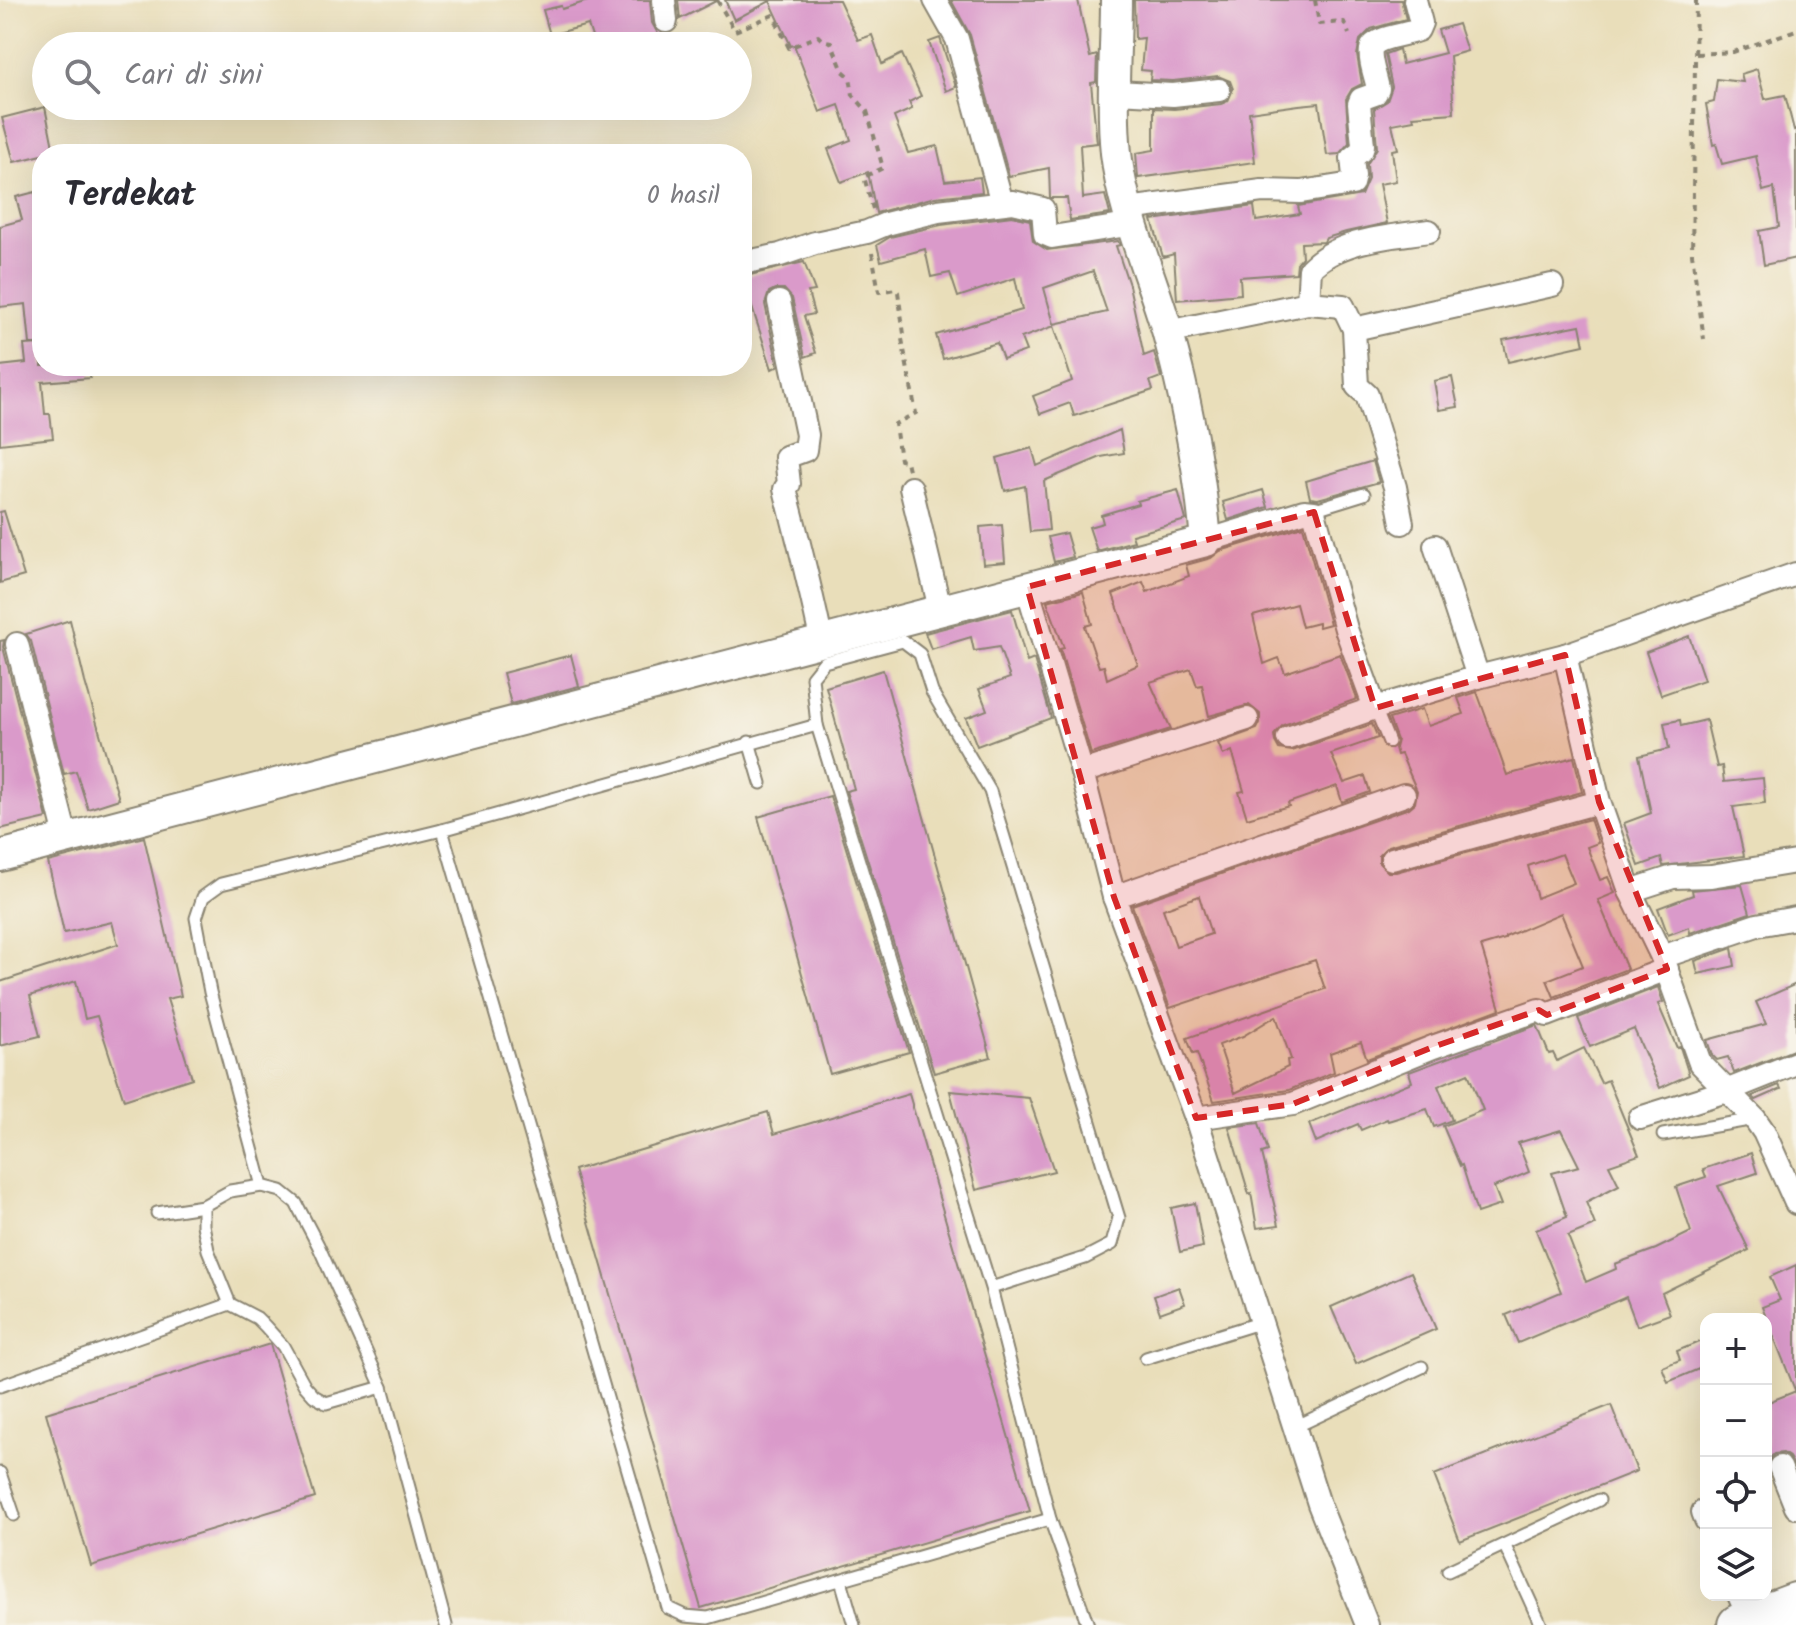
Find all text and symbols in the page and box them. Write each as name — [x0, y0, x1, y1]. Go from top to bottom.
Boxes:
search box — [32, 32, 752, 120]
text: Cari di sini — [124, 52, 262, 100]
icon: search — [60, 54, 104, 98]
text: Terdekat — [64, 169, 196, 223]
text: 0 hasil — [647, 175, 720, 217]
map controls — [1700, 1313, 1772, 1601]
button: + — [1700, 1313, 1772, 1385]
button: − — [1700, 1385, 1772, 1457]
button: locate — [1700, 1457, 1772, 1529]
button: layers — [1700, 1529, 1772, 1601]

